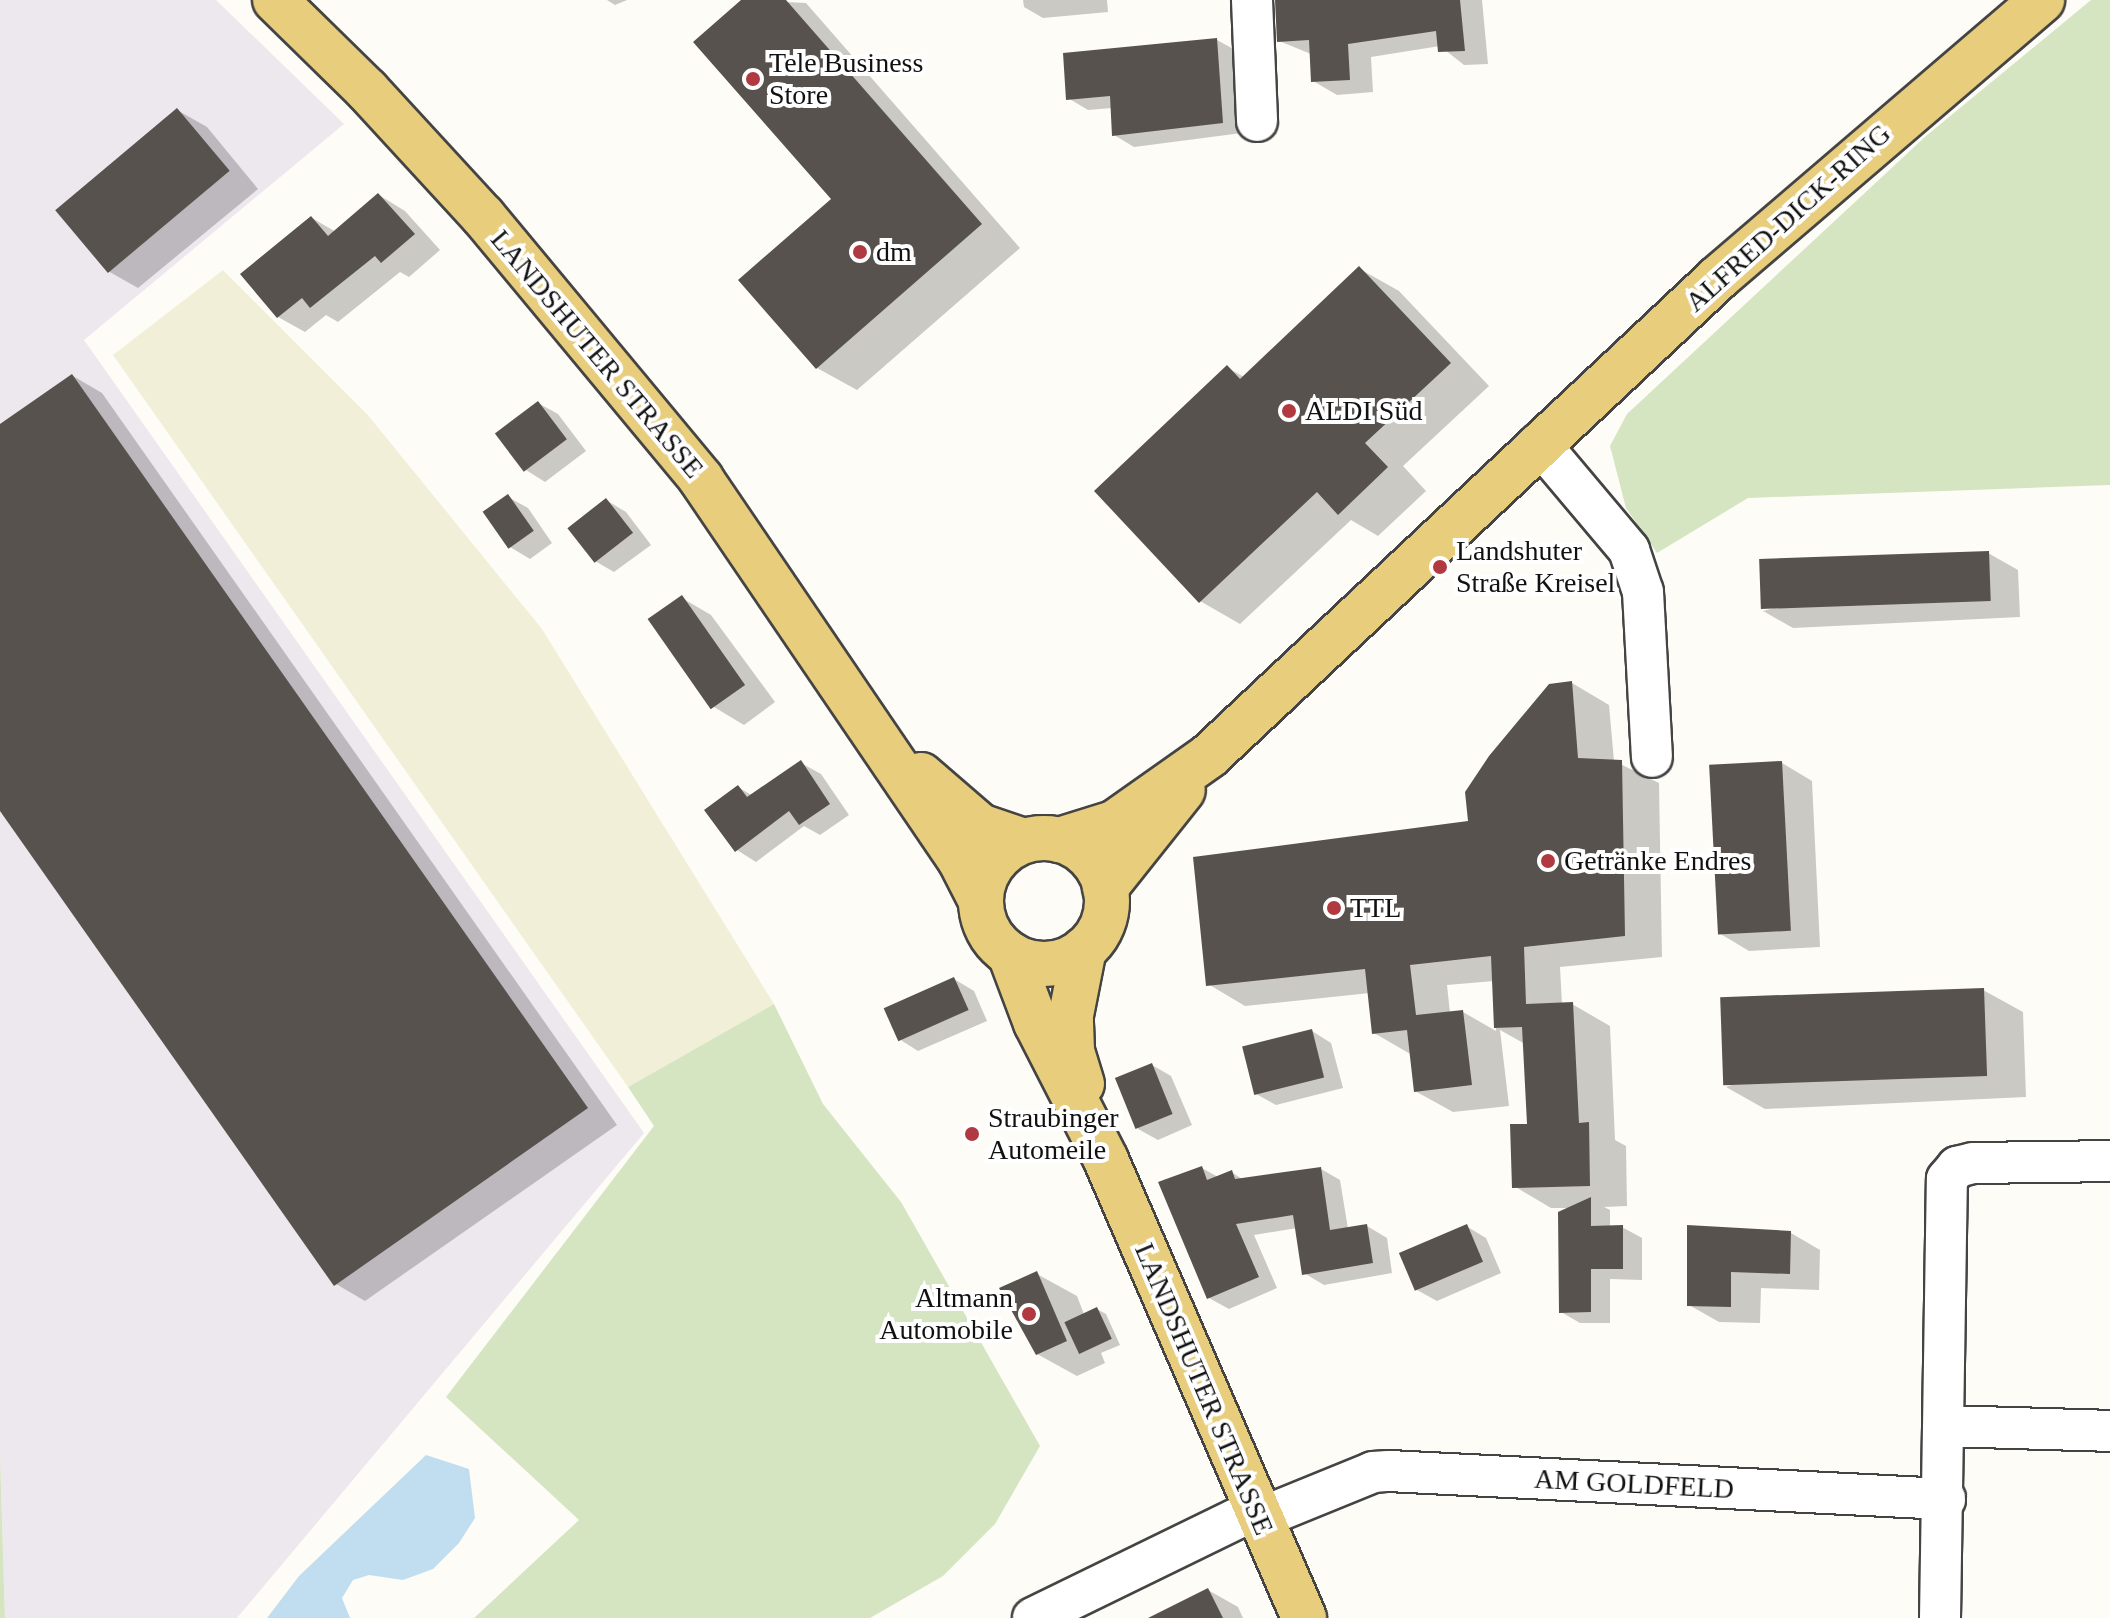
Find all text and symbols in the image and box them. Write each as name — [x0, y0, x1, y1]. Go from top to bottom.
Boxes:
place label: Tele Business Store — [769, 46, 923, 112]
marker: Tele Business Store — [744, 70, 762, 88]
street label: ALFRED-DICK-RING — [1679, 117, 1897, 319]
street label: LANDSHUTER STRASSE — [483, 223, 711, 485]
place label: dm — [876, 235, 912, 269]
marker: dm — [851, 243, 869, 261]
place label: ALDI Süd — [1305, 394, 1422, 428]
marker: ALDI Süd — [1280, 402, 1298, 420]
place label: Landshuter Straße Kreisel — [1456, 534, 1615, 600]
marker: Landshuter Straße Kreisel — [1431, 558, 1449, 576]
place label: Getränke Endres — [1564, 844, 1751, 878]
marker: Getränke Endres — [1539, 852, 1557, 870]
place label: TTL — [1350, 891, 1401, 925]
marker: TTL — [1325, 899, 1343, 917]
place label: Straubinger Automeile — [988, 1101, 1119, 1167]
marker: Straubinger Automeile — [963, 1125, 981, 1143]
street label: LANDSHUTER STRASSE — [1127, 1238, 1281, 1540]
place label: Altmann Automobile — [879, 1281, 1013, 1347]
marker: Altmann Automobile — [1020, 1305, 1038, 1323]
street label: AM GOLDFELD — [1533, 1462, 1735, 1506]

